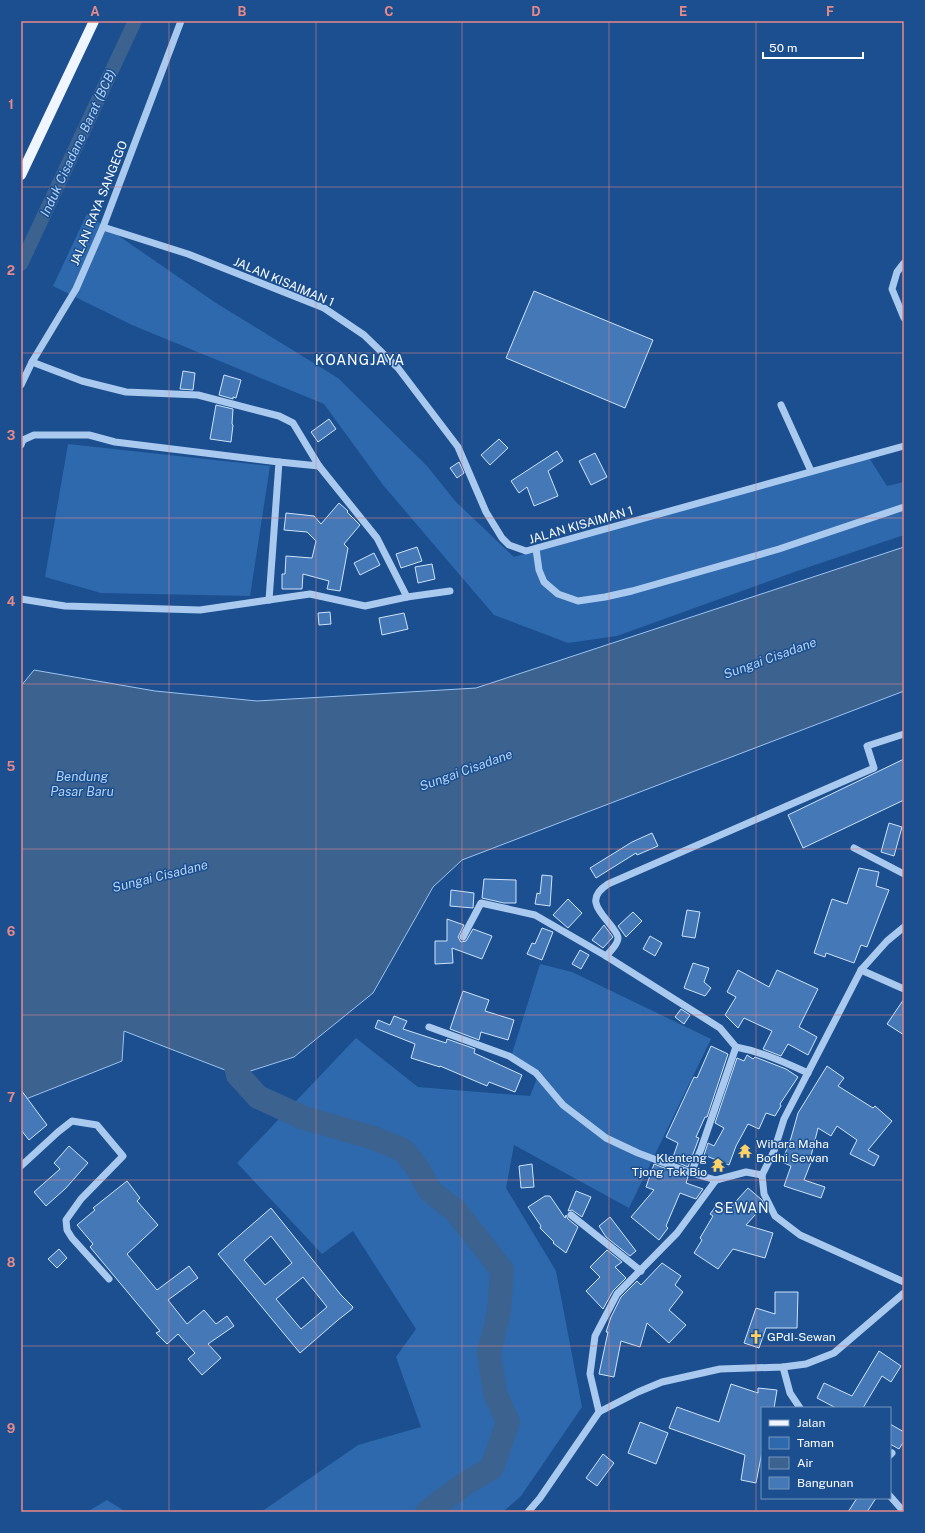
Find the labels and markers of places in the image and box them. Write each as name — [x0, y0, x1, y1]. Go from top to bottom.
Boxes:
place label: Wihara Maha Bodhi Sewan — [756, 1137, 829, 1165]
temple icon: Wihara Maha Bodhi Sewan — [737, 1143, 753, 1159]
place label: Klenteng Tjong Tek Bio — [632, 1151, 707, 1179]
temple icon: Klenteng Tjong Tek Bio — [710, 1157, 726, 1173]
church icon: GPdI-Sewan — [748, 1329, 764, 1345]
place label: GPdI-Sewan — [767, 1330, 836, 1344]

